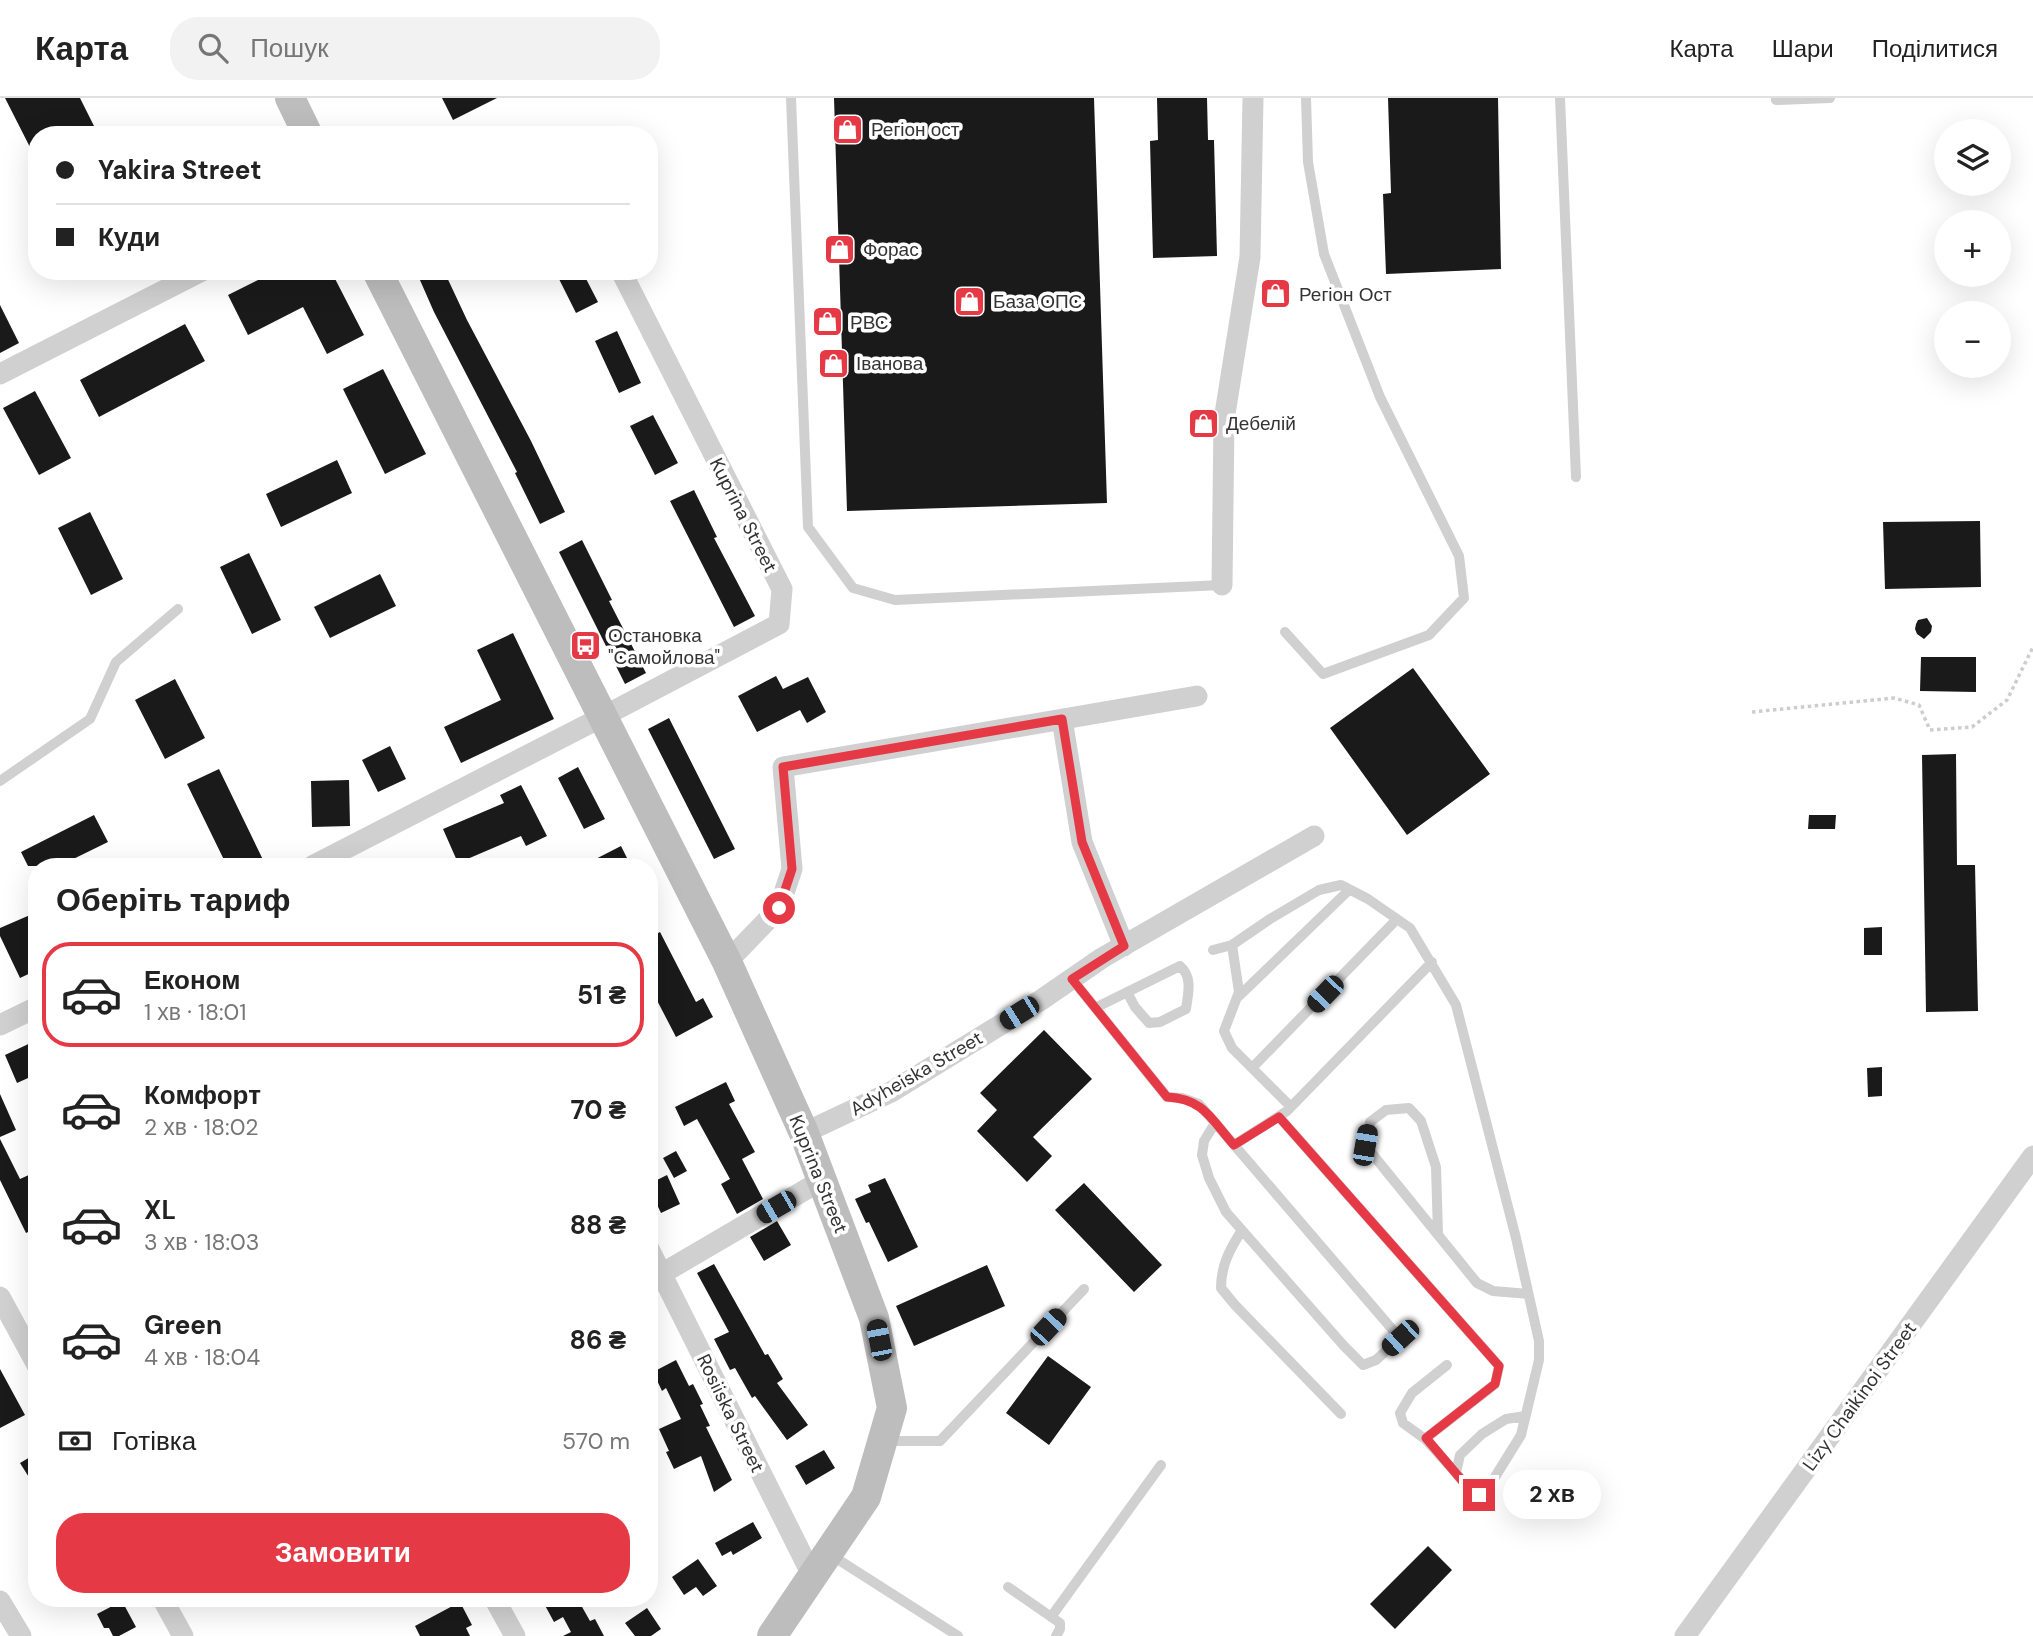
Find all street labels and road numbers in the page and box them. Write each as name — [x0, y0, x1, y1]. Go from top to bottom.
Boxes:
street label: Kuprina Street — [704, 454, 783, 577]
street label: Adyheiska Street — [845, 1025, 987, 1122]
street label: Kuprina Street — [783, 1111, 854, 1237]
street label: Lizy Chaikinoi Street — [1797, 1317, 1922, 1476]
street label: Rosiiska Street — [691, 1350, 770, 1477]

